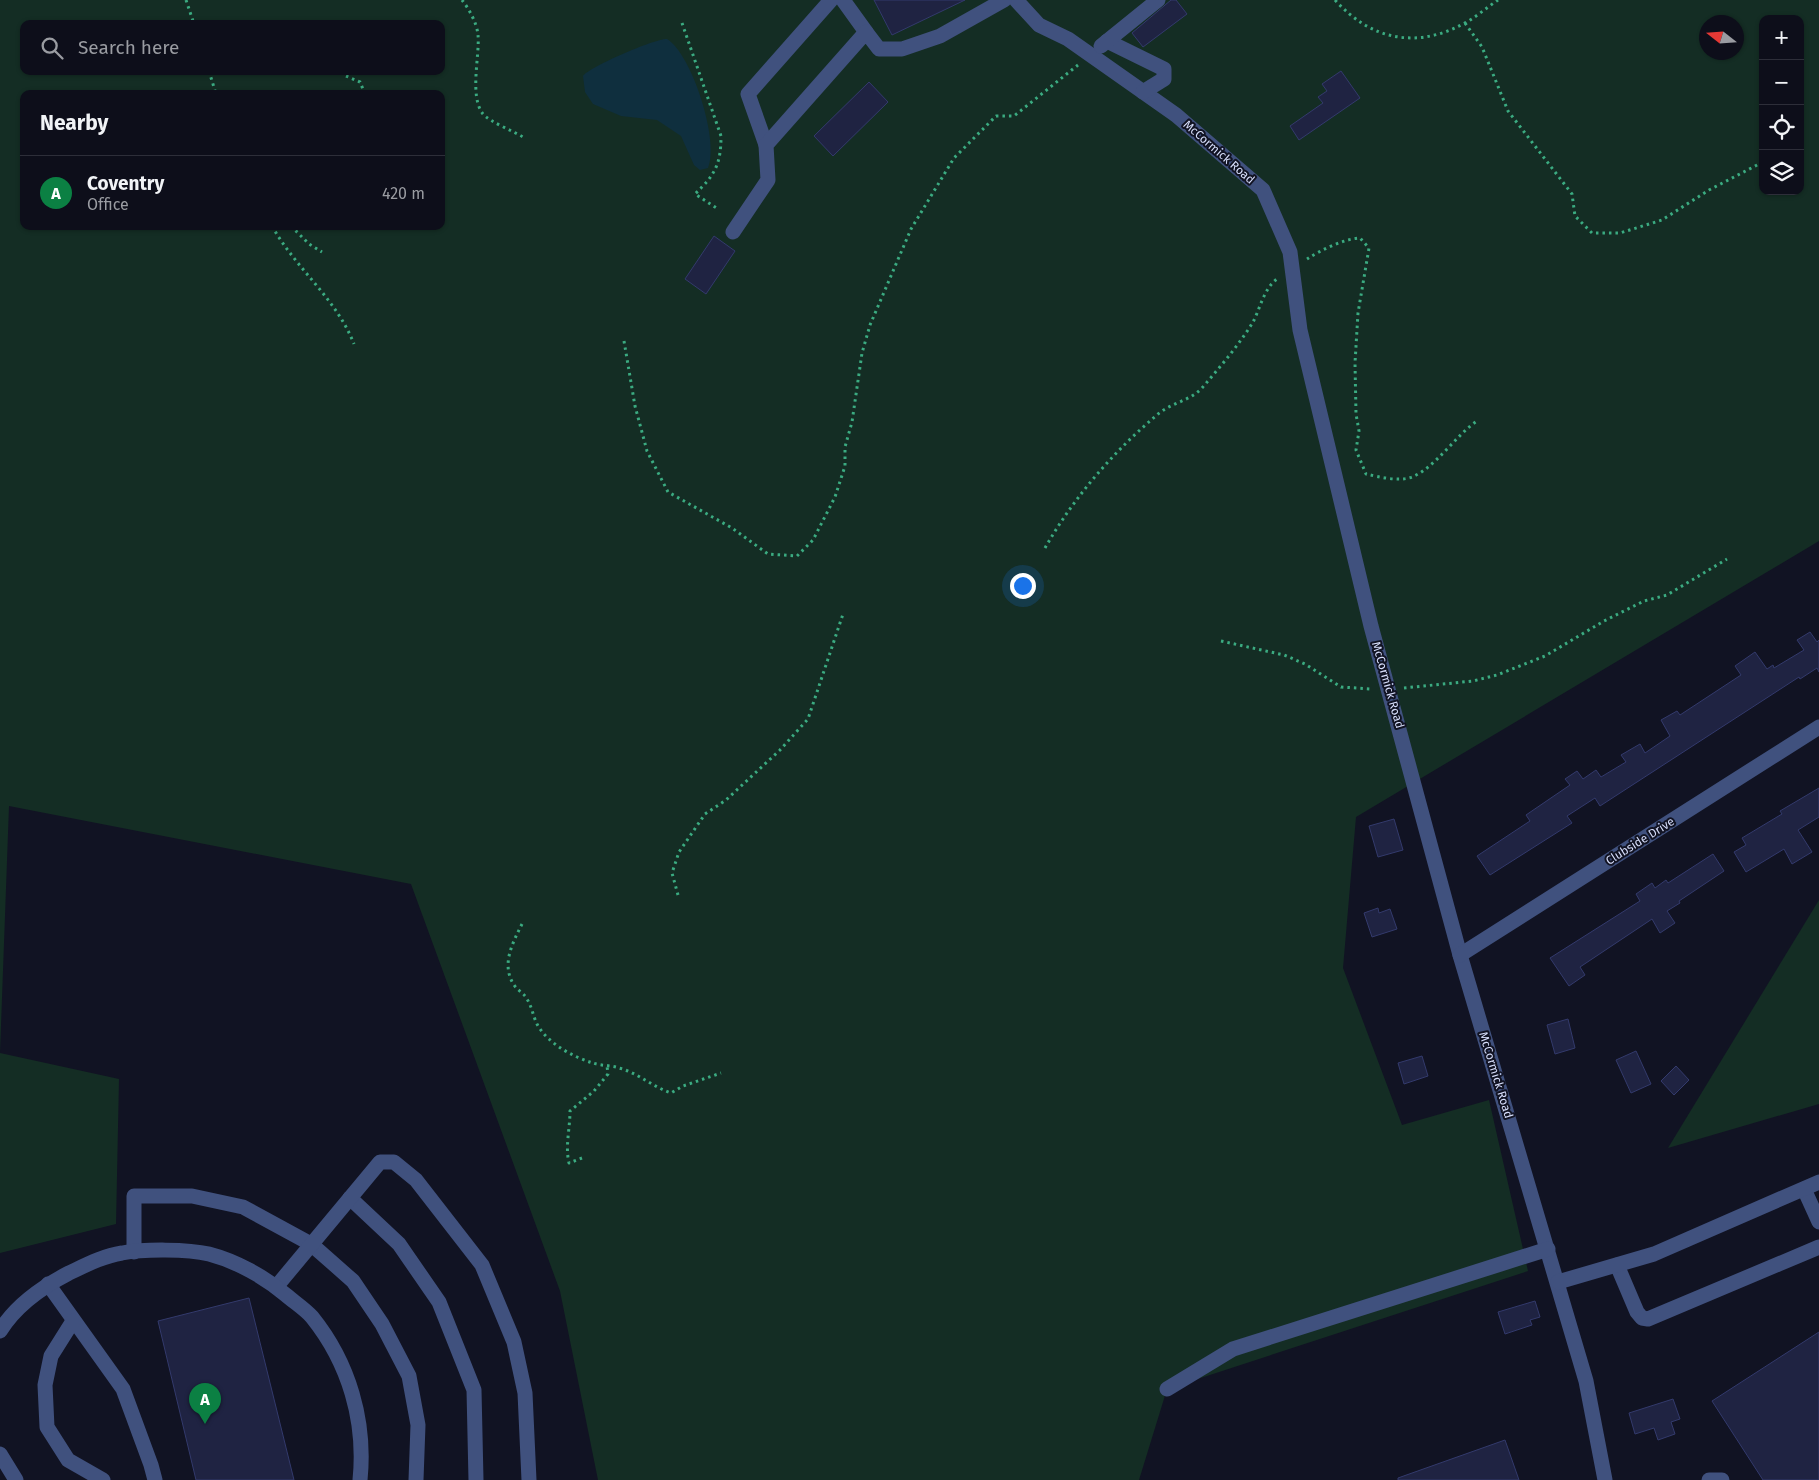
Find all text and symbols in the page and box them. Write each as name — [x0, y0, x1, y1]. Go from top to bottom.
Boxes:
north arrow — [1699, 15, 1744, 60]
map controls — [1759, 15, 1804, 195]
button: + — [1759, 15, 1804, 60]
search box — [20, 20, 445, 75]
icon: search — [38, 34, 66, 62]
text: Search here — [78, 36, 179, 59]
button: − — [1759, 60, 1804, 105]
button: locate — [1759, 105, 1804, 150]
text: Nearby — [40, 110, 108, 136]
street label: McCormick Road — [1181, 117, 1257, 187]
button: layers — [1759, 150, 1804, 195]
text: Coventry — [87, 172, 164, 195]
text: A — [51, 184, 61, 203]
text: 420 m — [382, 184, 425, 203]
text: Office — [87, 195, 129, 214]
your location — [1010, 573, 1036, 599]
street label: McCormick Road — [1369, 640, 1407, 730]
street label: Clubside Drive — [1603, 814, 1677, 868]
street label: McCormick Road — [1476, 1030, 1516, 1120]
pin: A — [189, 1383, 221, 1424]

